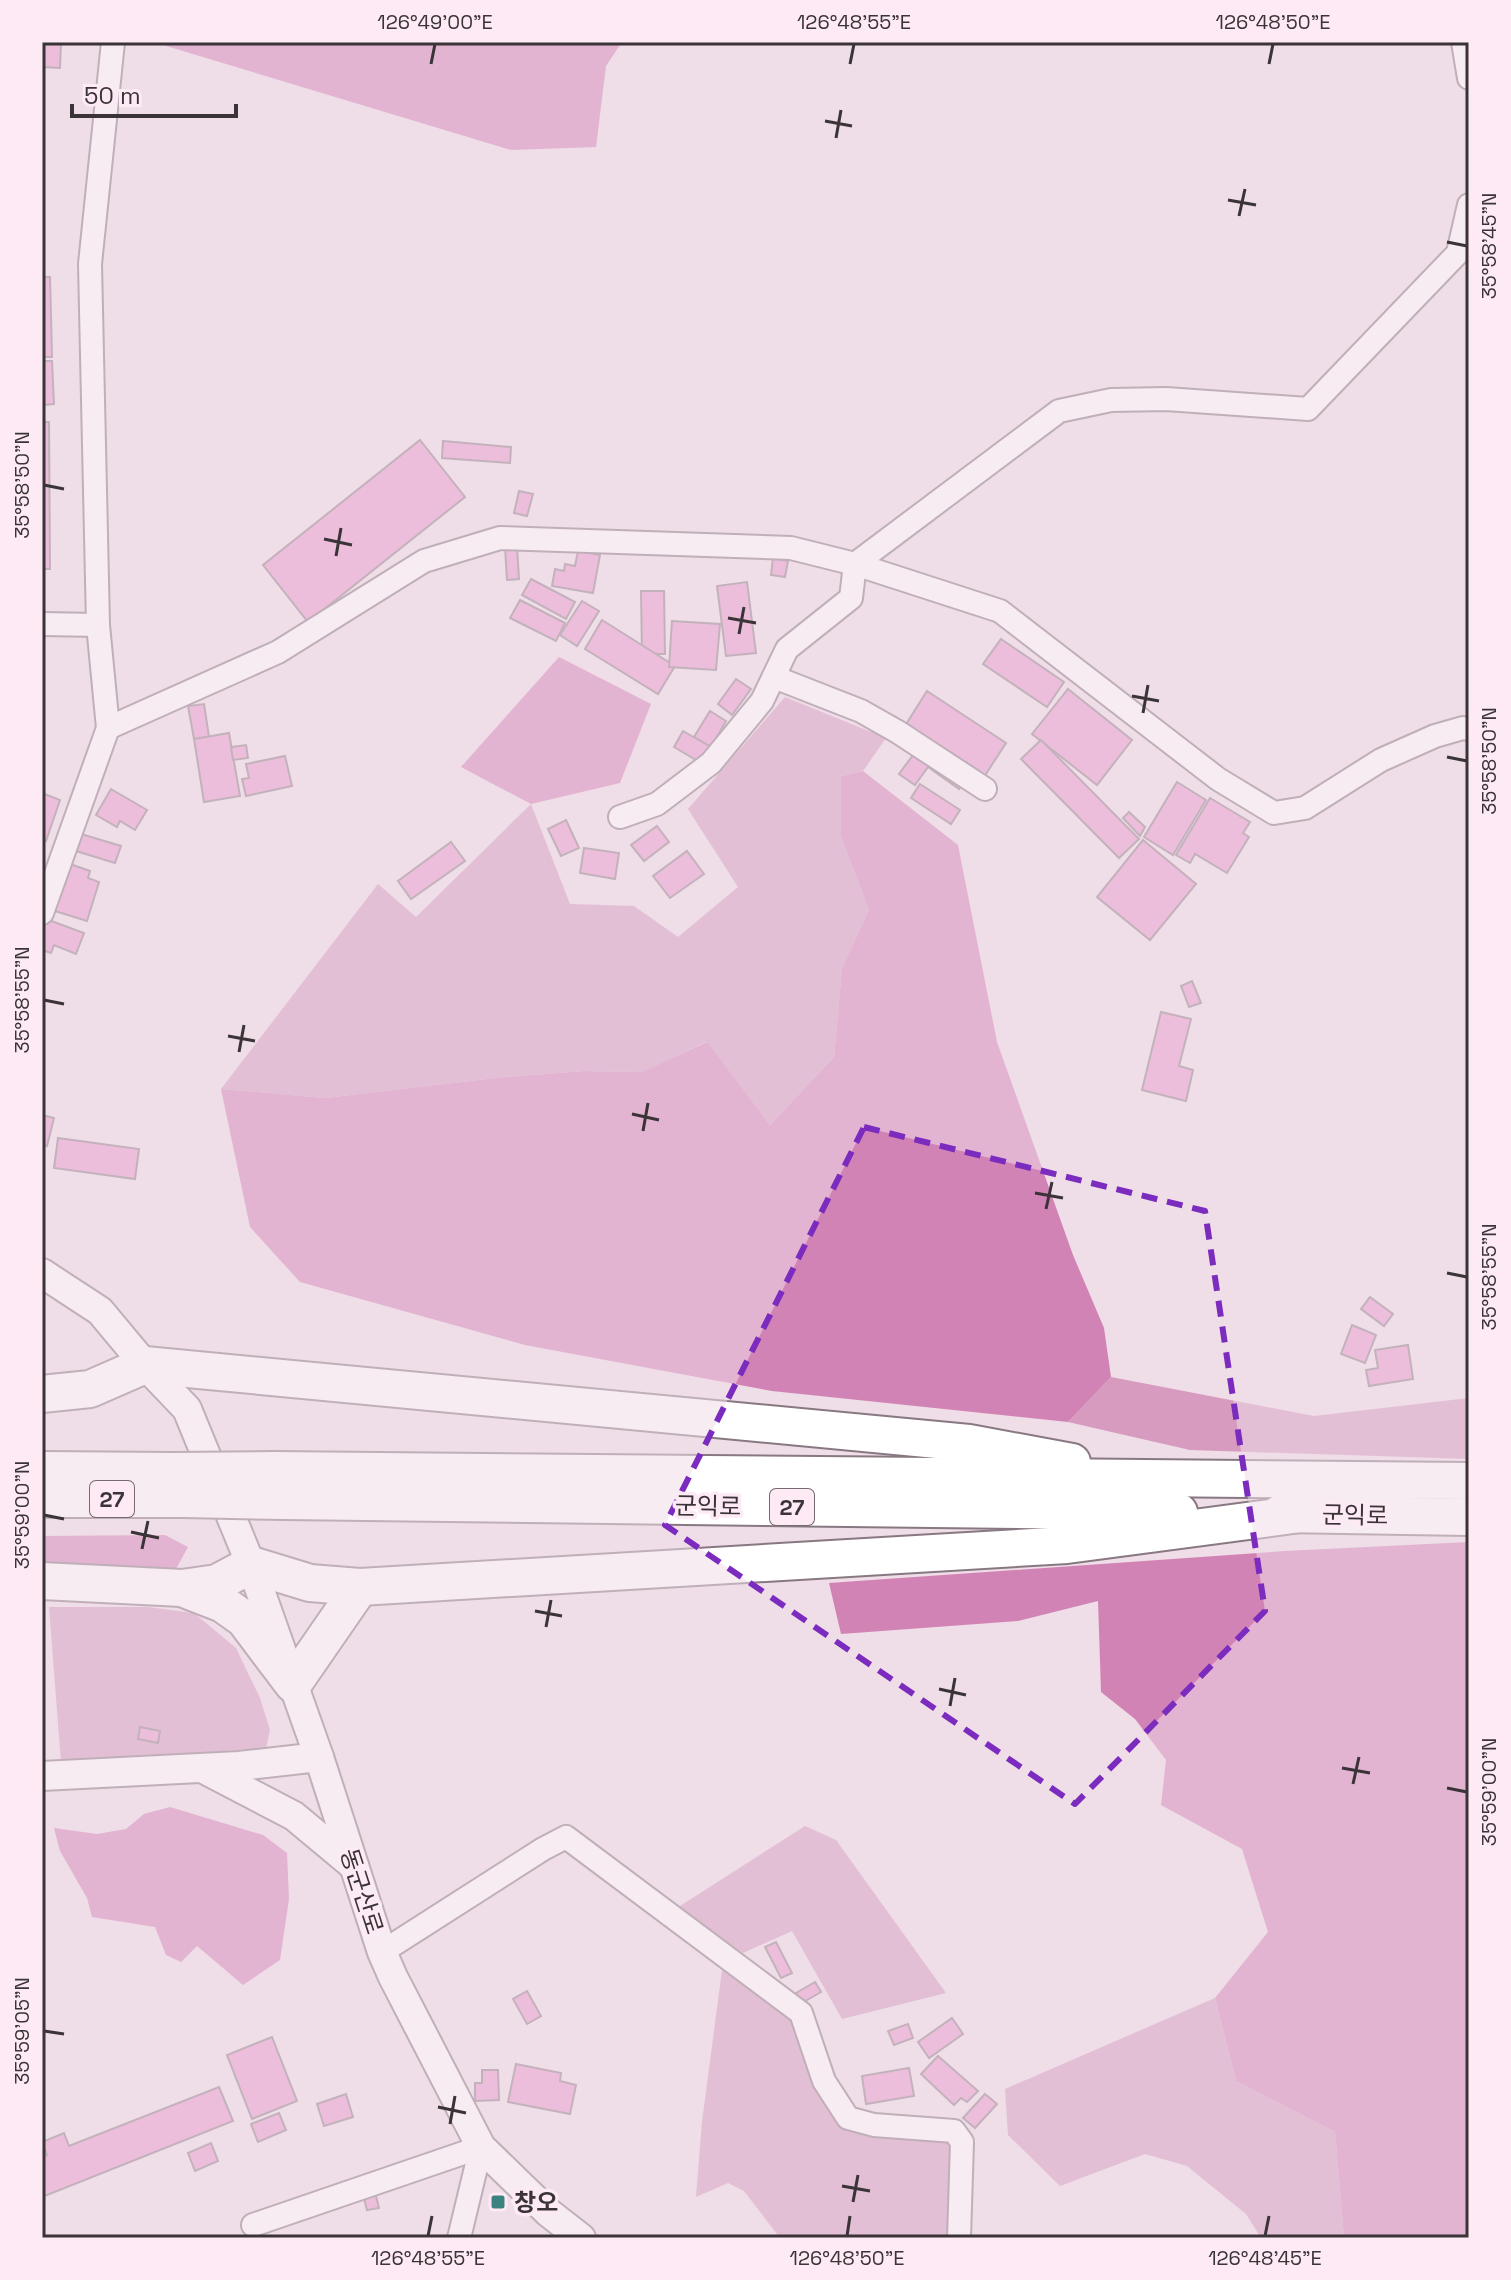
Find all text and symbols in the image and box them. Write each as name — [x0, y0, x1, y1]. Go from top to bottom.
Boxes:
text: 126°49'00"E — [377, 9, 493, 35]
text: 126°48'55"E — [797, 9, 911, 35]
text: 126°48'50"E — [1216, 9, 1330, 35]
scale bar — [72, 68, 236, 118]
text: 50 m — [84, 80, 141, 111]
text: 35°58'45"N — [1476, 193, 1502, 299]
text: 35°58'50"N — [9, 431, 35, 539]
text: 35°58'50"N — [1476, 707, 1502, 815]
text: 35°58'55"N — [9, 947, 35, 1053]
text: 35°58'55"N — [1476, 1224, 1502, 1330]
text: 35°59'00"N — [9, 1461, 35, 1569]
road number: 27 — [90, 1481, 134, 1517]
road number: 27 — [770, 1489, 814, 1525]
street label: 군익로 — [675, 1490, 741, 1522]
street label: 군익로 — [1322, 1499, 1388, 1531]
text: 35°59'00"N — [1476, 1738, 1502, 1846]
street label: 동군산로 — [334, 1844, 390, 1938]
text: 35°59'05"N — [9, 1977, 35, 2085]
place label: 창오 — [514, 2187, 558, 2218]
marker: 창오 — [489, 2193, 507, 2211]
text: 126°48'55"E — [371, 2245, 485, 2271]
text: 126°48'50"E — [790, 2245, 904, 2271]
text: 126°48'45"E — [1208, 2245, 1322, 2271]

